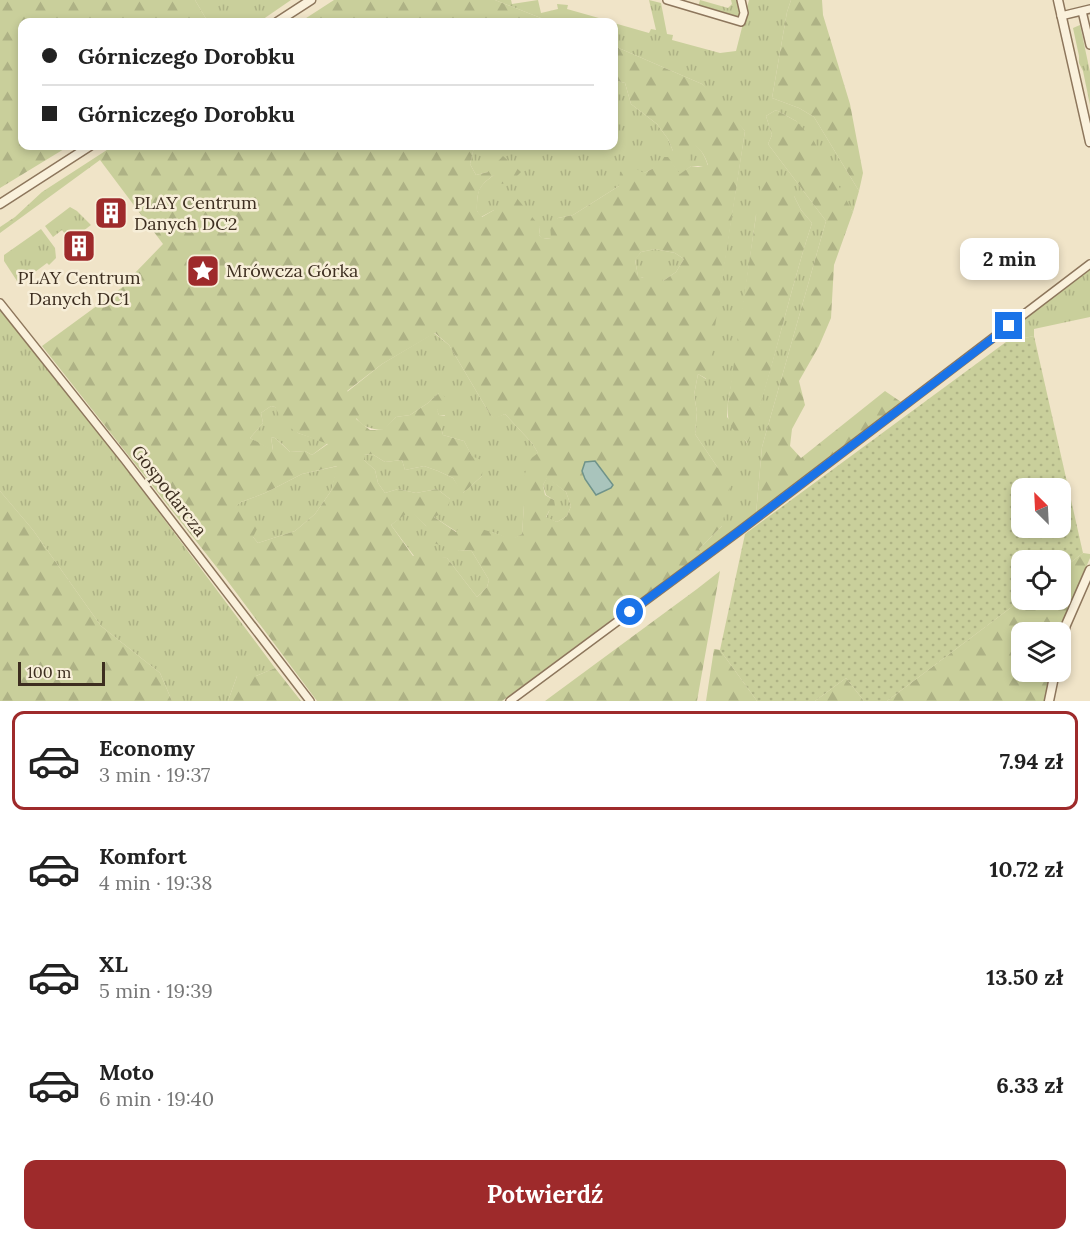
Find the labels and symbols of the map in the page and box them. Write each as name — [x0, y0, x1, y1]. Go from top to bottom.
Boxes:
place label: PLAY Centrum Danych DC2 — [134, 191, 257, 235]
building icon: PLAY Centrum Danych DC2 — [93, 195, 129, 231]
building icon: PLAY Centrum Danych DC1 — [61, 228, 97, 264]
callout: 2 min — [960, 239, 1058, 281]
place icon: Mrówcza Górka — [185, 253, 221, 289]
place label: Mrówcza Górka — [226, 259, 358, 282]
place label: PLAY Centrum Danych DC1 — [17, 266, 141, 310]
route end — [995, 312, 1022, 339]
street label: Gospodarcza — [127, 440, 212, 541]
north arrow — [1011, 478, 1071, 538]
route start — [616, 598, 643, 625]
scale bar — [18, 659, 105, 686]

